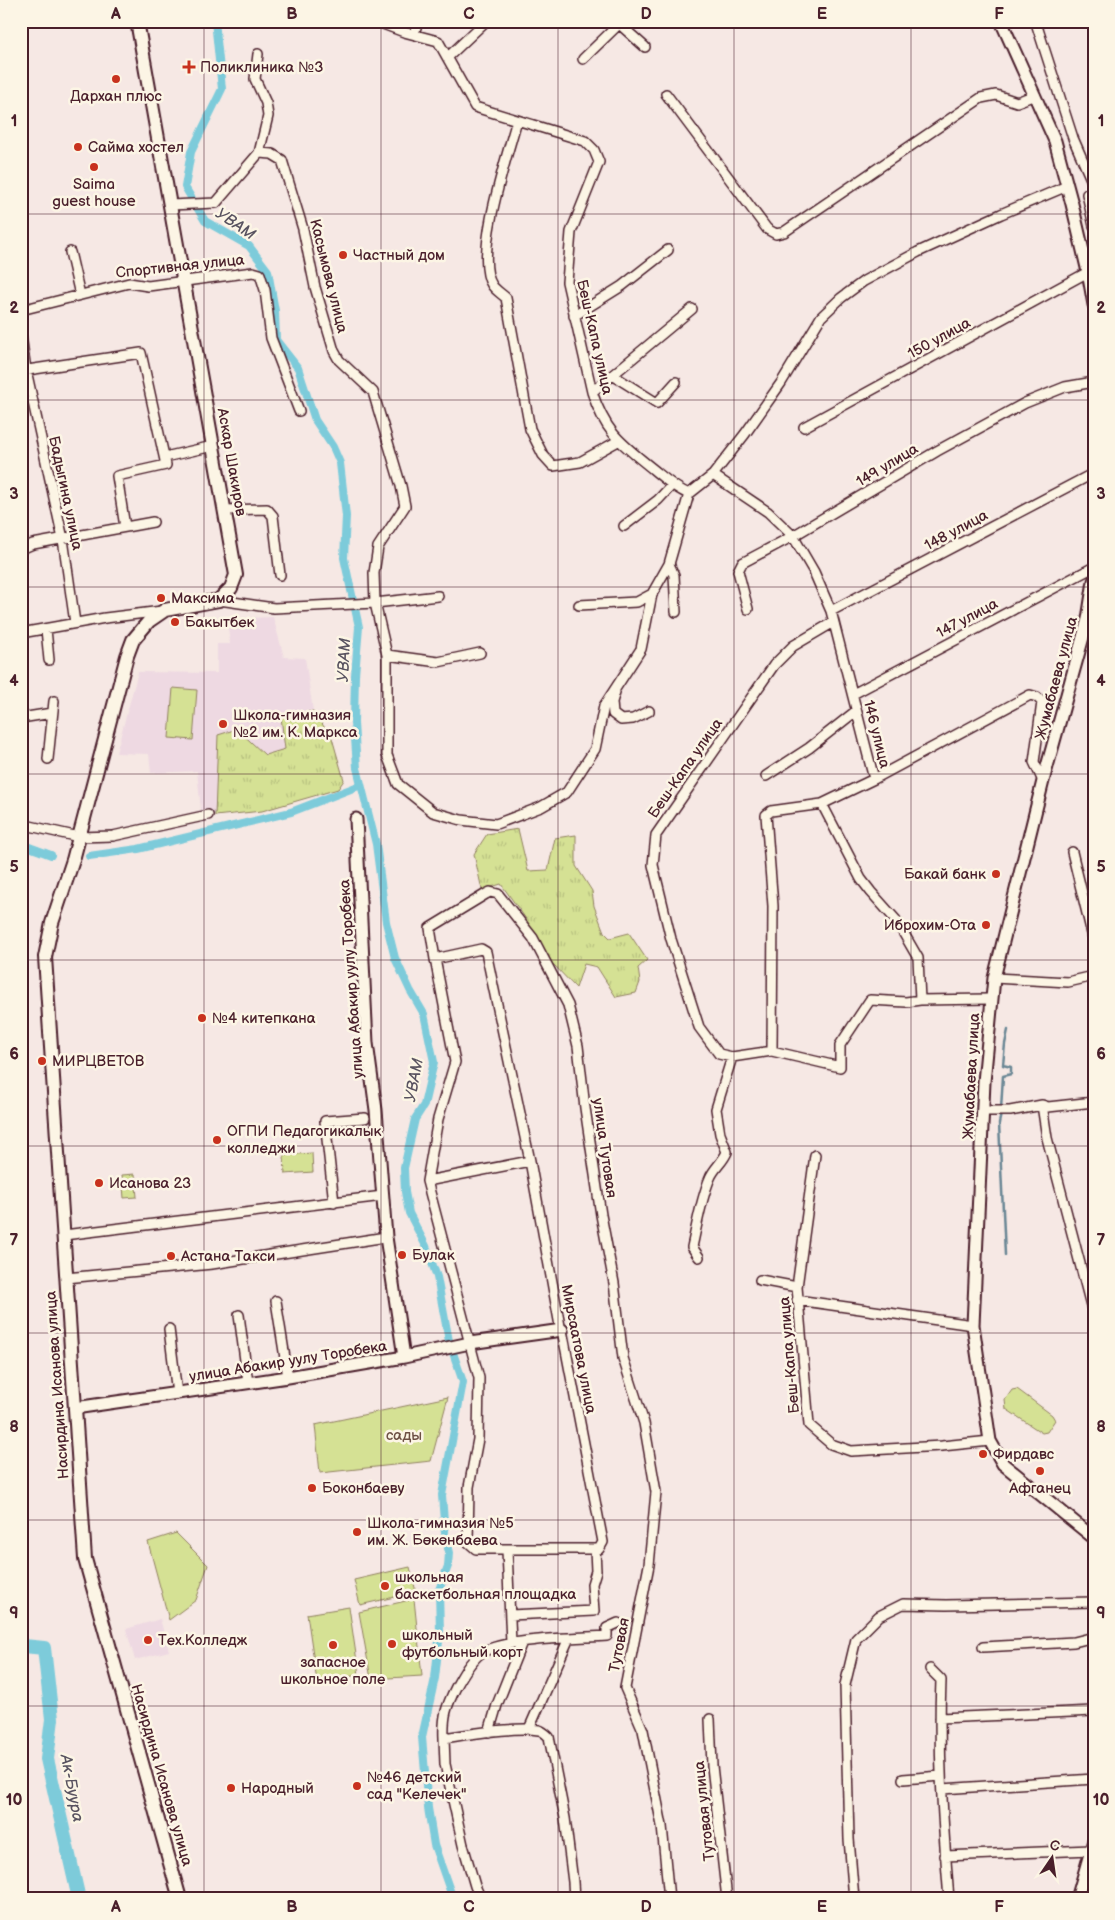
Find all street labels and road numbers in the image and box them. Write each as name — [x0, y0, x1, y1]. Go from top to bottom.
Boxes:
street label: Касымова улица — [305, 217, 352, 335]
street label: Спортивная улица — [115, 250, 245, 283]
street label: Беш-Капа улица — [572, 278, 617, 397]
street label: 150 улица — [905, 313, 974, 363]
street label: Аскар Шакиров — [212, 406, 250, 518]
street label: Бадыгина улица — [44, 434, 87, 552]
street label: 149 улица — [853, 439, 922, 491]
street label: 148 улица — [921, 506, 991, 555]
street label: 147 улица — [933, 594, 1001, 643]
street label: Жумабаева улица — [1031, 614, 1082, 742]
street label: 146 улица — [859, 698, 894, 770]
street label: Беш-Капа улица — [644, 715, 727, 822]
street label: улица Абакир уулу Торобека — [335, 878, 368, 1079]
street label: Жумабаева улица — [959, 1012, 984, 1140]
street label: улица Тутовая — [588, 1097, 621, 1199]
street label: Мирсаатова улица — [557, 1283, 600, 1415]
street label: Насирдина Исанова улица — [41, 1290, 74, 1480]
street label: Беш-Капа улица — [775, 1295, 804, 1414]
street label: улица Абакир уулу Торобека — [188, 1336, 388, 1387]
street label: Тутовая — [605, 1616, 634, 1674]
street label: Насирдина Исанова улица — [126, 1682, 197, 1869]
street label: Тутовая улица — [690, 1760, 719, 1862]

